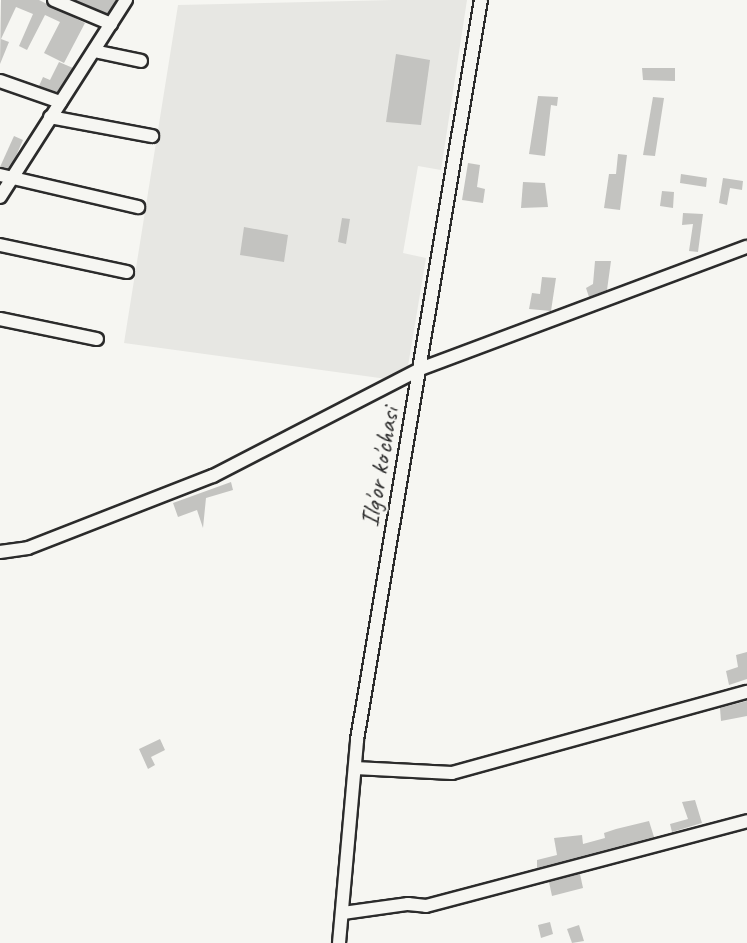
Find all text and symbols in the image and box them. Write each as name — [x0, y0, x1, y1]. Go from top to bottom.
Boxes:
street label: Ilg'or ko'chasi — [354, 405, 406, 529]

